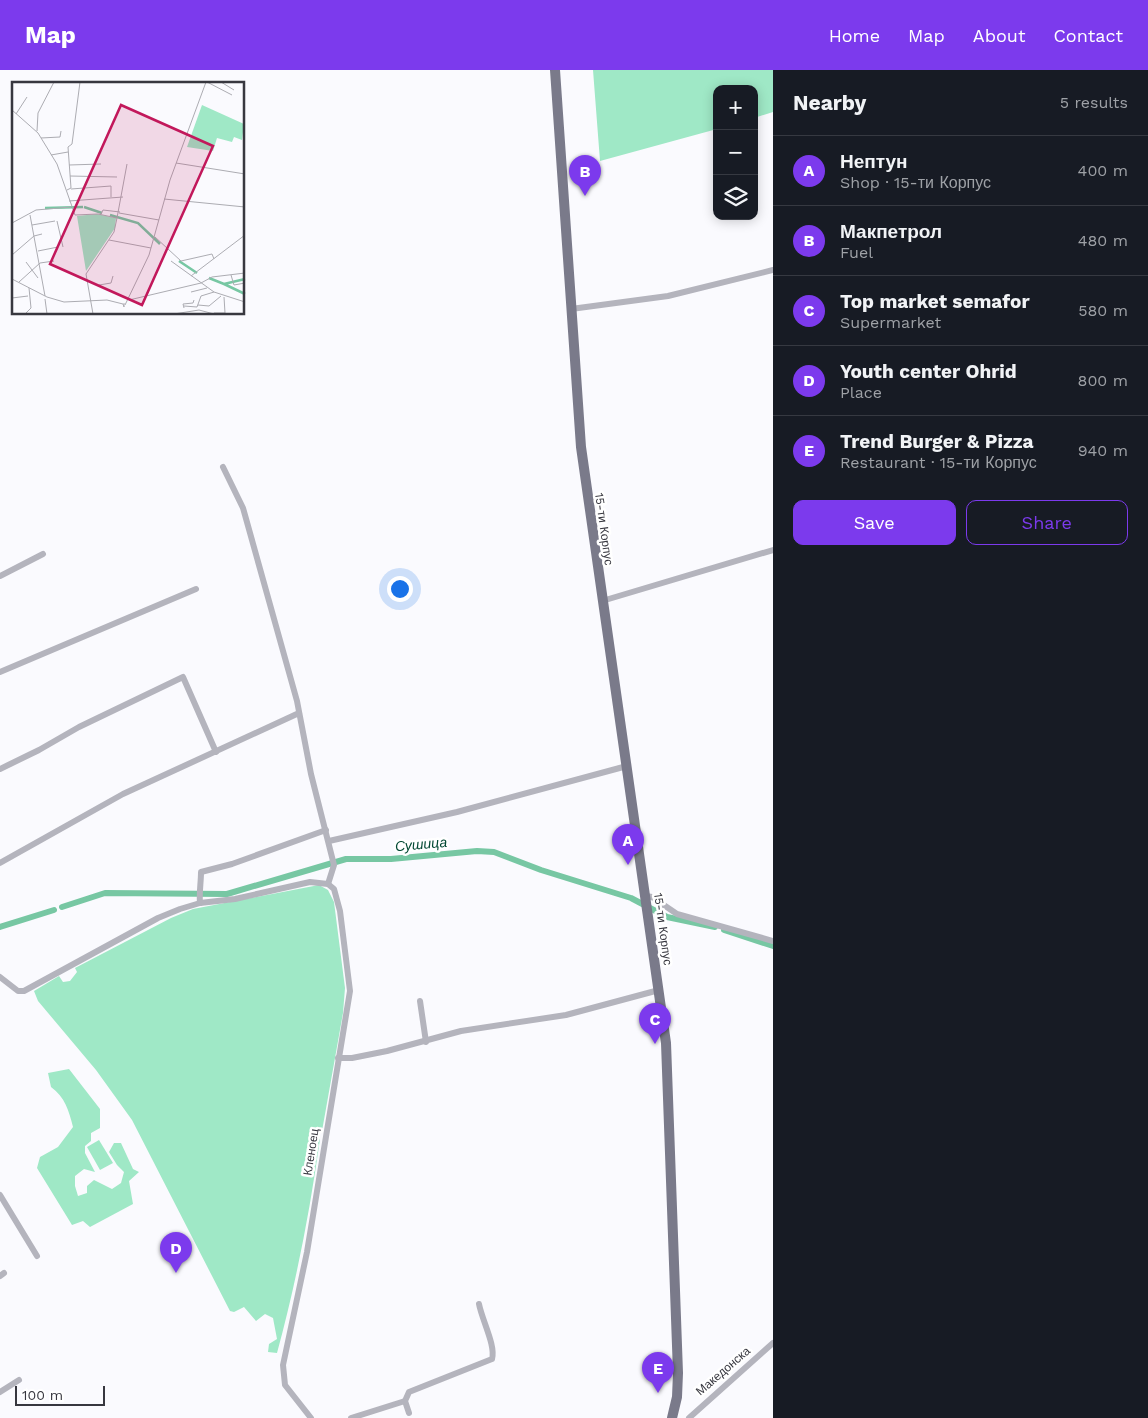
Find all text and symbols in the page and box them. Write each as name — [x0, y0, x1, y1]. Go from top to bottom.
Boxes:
text: Map — [25, 21, 76, 49]
text: Home — [829, 25, 880, 46]
text: Map — [908, 25, 945, 46]
text: About — [973, 25, 1025, 46]
text: Contact — [1053, 25, 1123, 46]
inset map — [12, 82, 245, 315]
map controls — [713, 85, 758, 220]
button: + — [713, 85, 758, 130]
text: Nearby — [793, 90, 866, 115]
text: 5 results — [1060, 93, 1128, 112]
button: − — [713, 130, 758, 175]
text: Нептун — [840, 150, 908, 173]
pin: B — [569, 155, 601, 196]
text: A — [804, 161, 814, 180]
text: 400 m — [1078, 161, 1128, 180]
text: Shop · 15-ти Корпус — [840, 173, 991, 192]
button: layers — [713, 175, 758, 220]
text: Макпетрол — [840, 220, 942, 243]
text: B — [804, 231, 814, 250]
text: 480 m — [1078, 231, 1128, 250]
text: Fuel — [840, 243, 873, 262]
text: Top market semafor — [840, 290, 1030, 313]
text: C — [804, 301, 814, 320]
text: 580 m — [1078, 301, 1128, 320]
text: Supermarket — [840, 313, 941, 332]
text: Youth center Ohrid — [840, 360, 1017, 383]
text: D — [803, 371, 815, 390]
text: 800 m — [1078, 371, 1128, 390]
text: Place — [840, 383, 882, 402]
text: Trend Burger & Pizza — [840, 430, 1034, 453]
text: E — [804, 441, 814, 460]
text: 940 m — [1078, 441, 1128, 460]
text: Restaurant · 15-ти Корпус — [840, 453, 1037, 472]
street label: 15-ти Корпус — [592, 492, 616, 566]
button: Save — [793, 500, 956, 545]
button: Share — [966, 500, 1128, 545]
your location — [387, 576, 413, 602]
pin: A — [612, 824, 644, 865]
water label: Сушица — [394, 834, 448, 854]
street label: 15-ти Корпус — [651, 892, 675, 966]
pin: C — [639, 1003, 671, 1044]
street label: Кленоец — [300, 1127, 322, 1177]
pin: D — [160, 1232, 192, 1273]
street label: Македонска — [693, 1343, 753, 1398]
pin: E — [642, 1352, 674, 1393]
scale bar — [15, 1383, 105, 1406]
text: 100 m — [22, 1387, 63, 1403]

